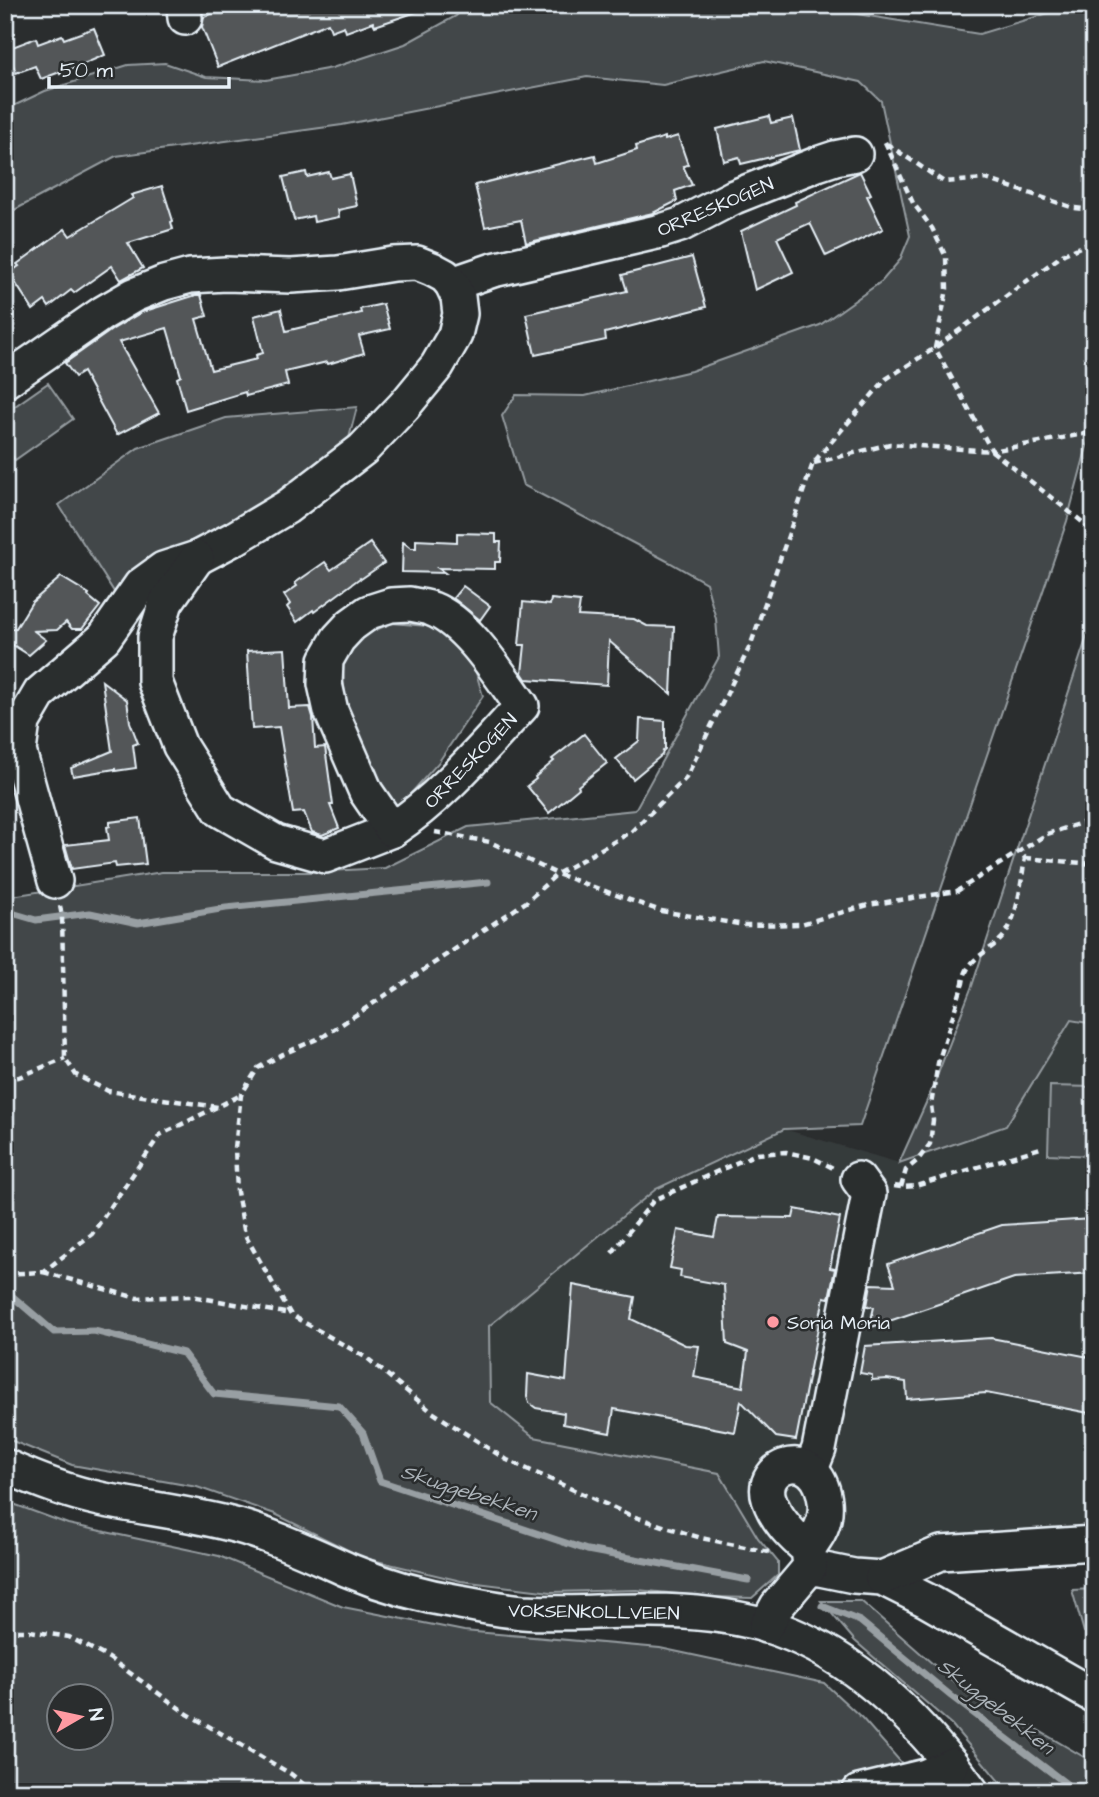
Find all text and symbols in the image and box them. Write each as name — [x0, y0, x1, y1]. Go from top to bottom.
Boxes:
scale bar — [49, 46, 229, 90]
text: 50 m — [60, 56, 114, 85]
street label: ORRESKOGEN — [653, 171, 778, 244]
street label: ORRESKOGEN — [418, 707, 524, 815]
place label: Soria Moria — [787, 1310, 890, 1337]
marker: Soria Moria — [765, 1314, 781, 1330]
water label: Skuggebekken — [397, 1457, 542, 1529]
street label: VOKSENKOLLVEIEN — [508, 1598, 680, 1627]
water label: Skuggebekken — [931, 1652, 1061, 1763]
north arrow — [46, 1682, 116, 1752]
text: N — [81, 1707, 110, 1723]

